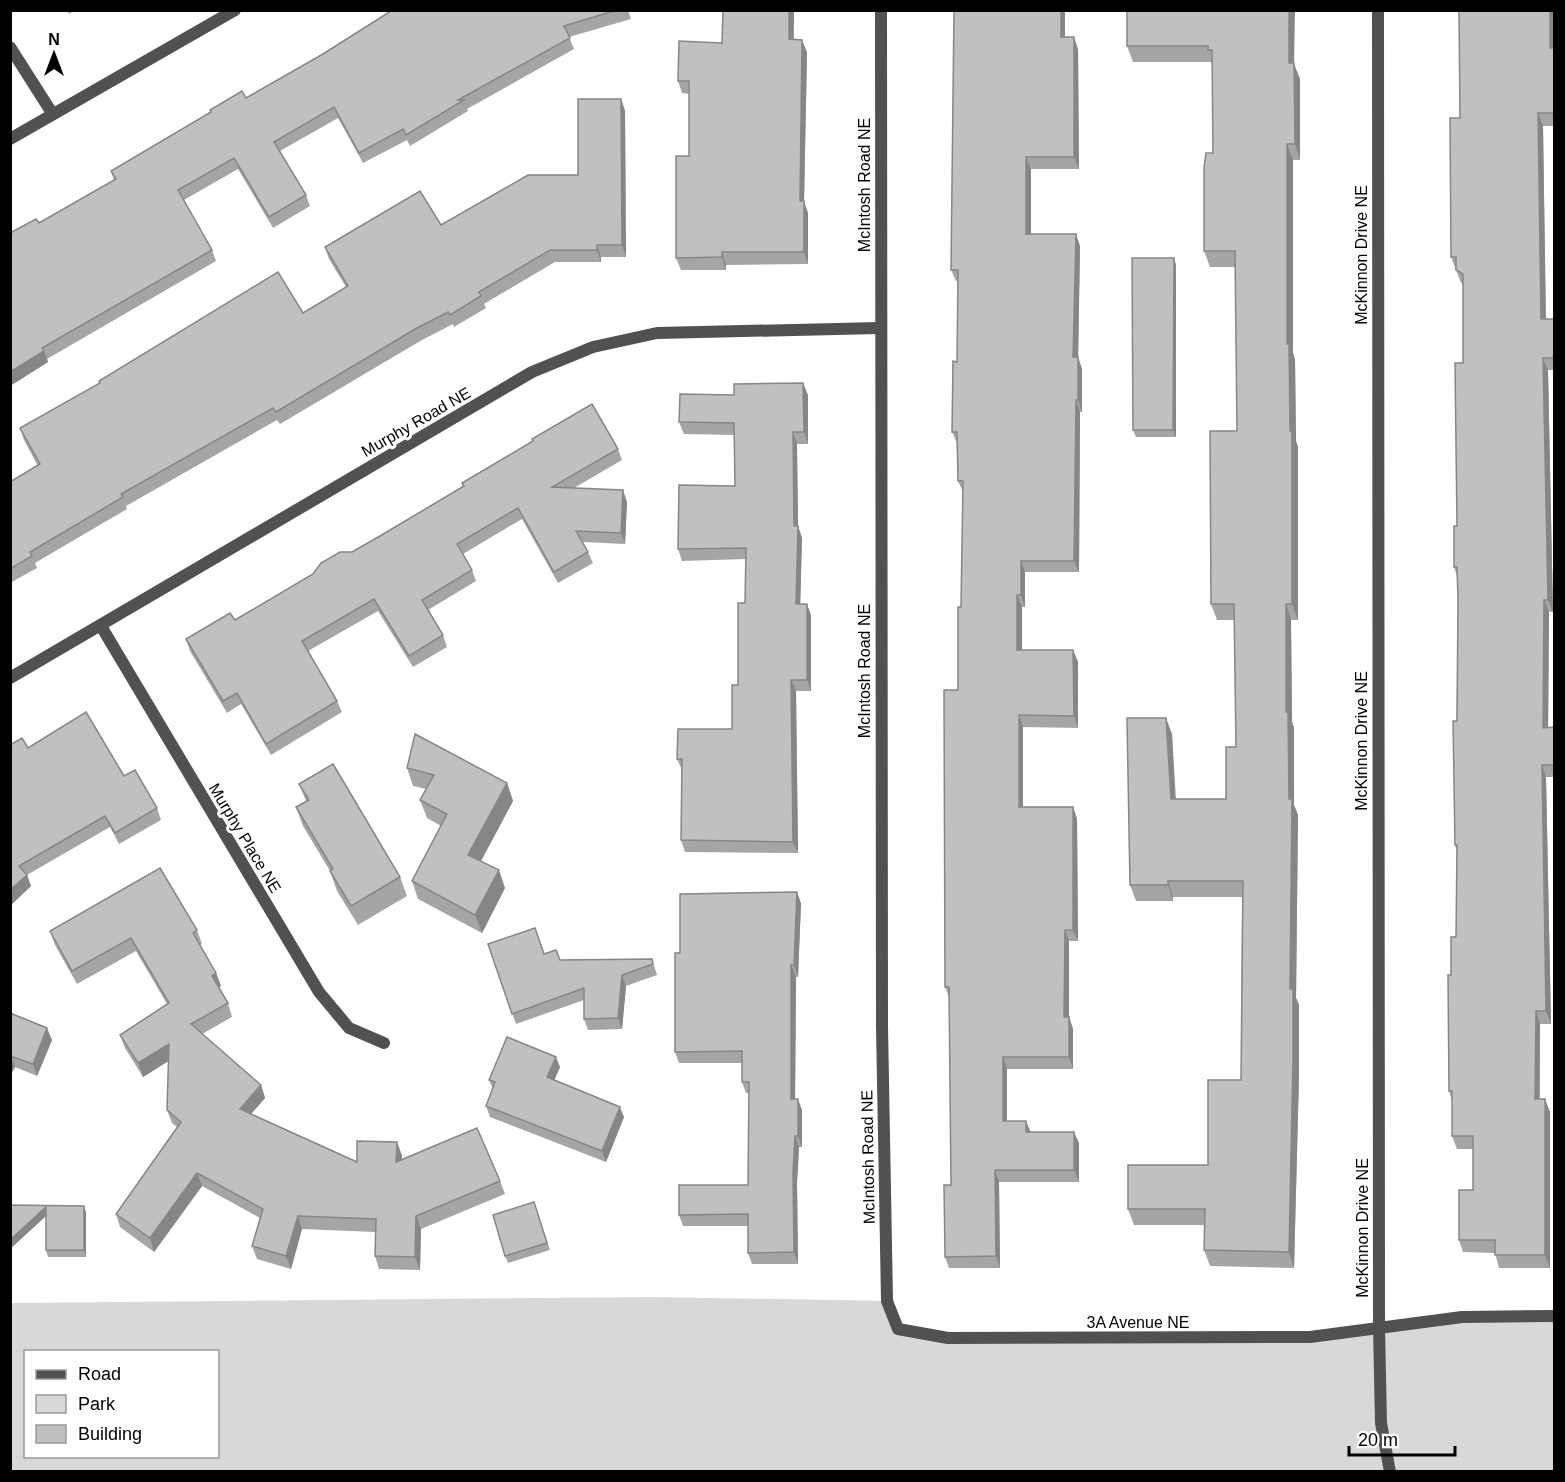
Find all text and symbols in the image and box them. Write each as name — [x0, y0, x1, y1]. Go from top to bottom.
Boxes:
north arrow — [24, 24, 84, 84]
text: N — [48, 31, 60, 48]
street label: McIntosh Road NE — [856, 118, 873, 252]
street label: McKinnon Drive NE — [1353, 185, 1370, 325]
street label: Murphy Road NE — [359, 384, 473, 460]
street label: McIntosh Road NE — [856, 604, 873, 738]
street label: McKinnon Drive NE — [1353, 671, 1370, 811]
street label: Murphy Place NE — [206, 780, 284, 896]
street label: McIntosh Road NE — [858, 1090, 878, 1224]
street label: McKinnon Drive NE — [1354, 1158, 1371, 1298]
street label: 3A Avenue NE — [1087, 1314, 1189, 1331]
legend — [24, 1350, 219, 1458]
text: Road — [78, 1364, 121, 1384]
text: Park — [78, 1394, 116, 1414]
scale bar — [1349, 1419, 1456, 1457]
text: Building — [78, 1424, 142, 1444]
text: 20 m — [1358, 1430, 1398, 1450]

